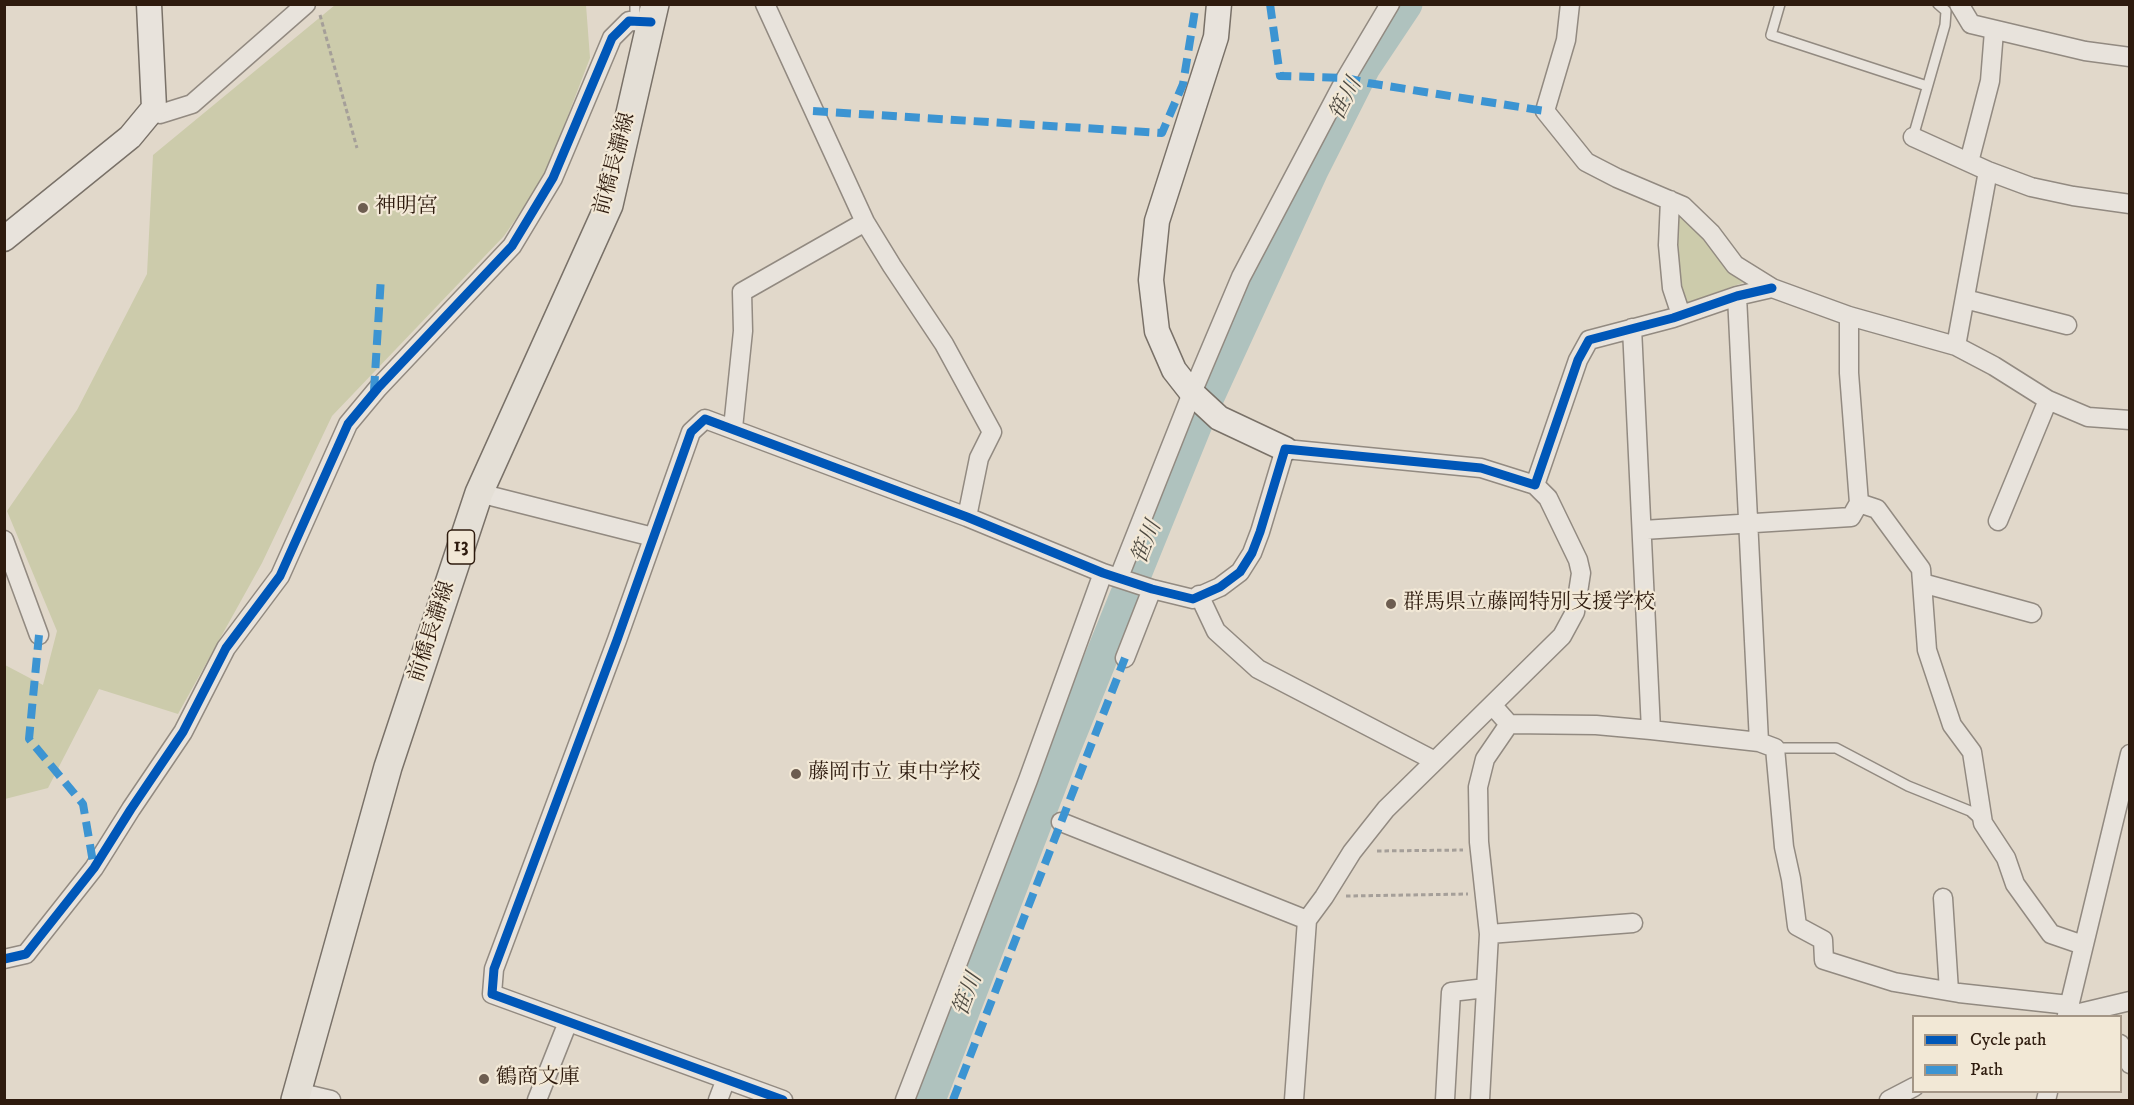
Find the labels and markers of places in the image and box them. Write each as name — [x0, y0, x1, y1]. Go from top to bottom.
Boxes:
place label: 神明宮 — [375, 195, 438, 221]
marker: 神明宮 — [356, 201, 370, 215]
place label: 群馬県立藤岡特別支援学校 — [1403, 591, 1655, 617]
marker: 群馬県立藤岡特別支援学校 — [1384, 597, 1398, 611]
place label: 藤岡市立 東中学校 — [808, 761, 981, 787]
marker: 藤岡市立 東中学校 — [789, 767, 803, 781]
place label: 鶴商文庫 — [496, 1066, 580, 1092]
marker: 鶴商文庫 — [477, 1072, 491, 1086]

